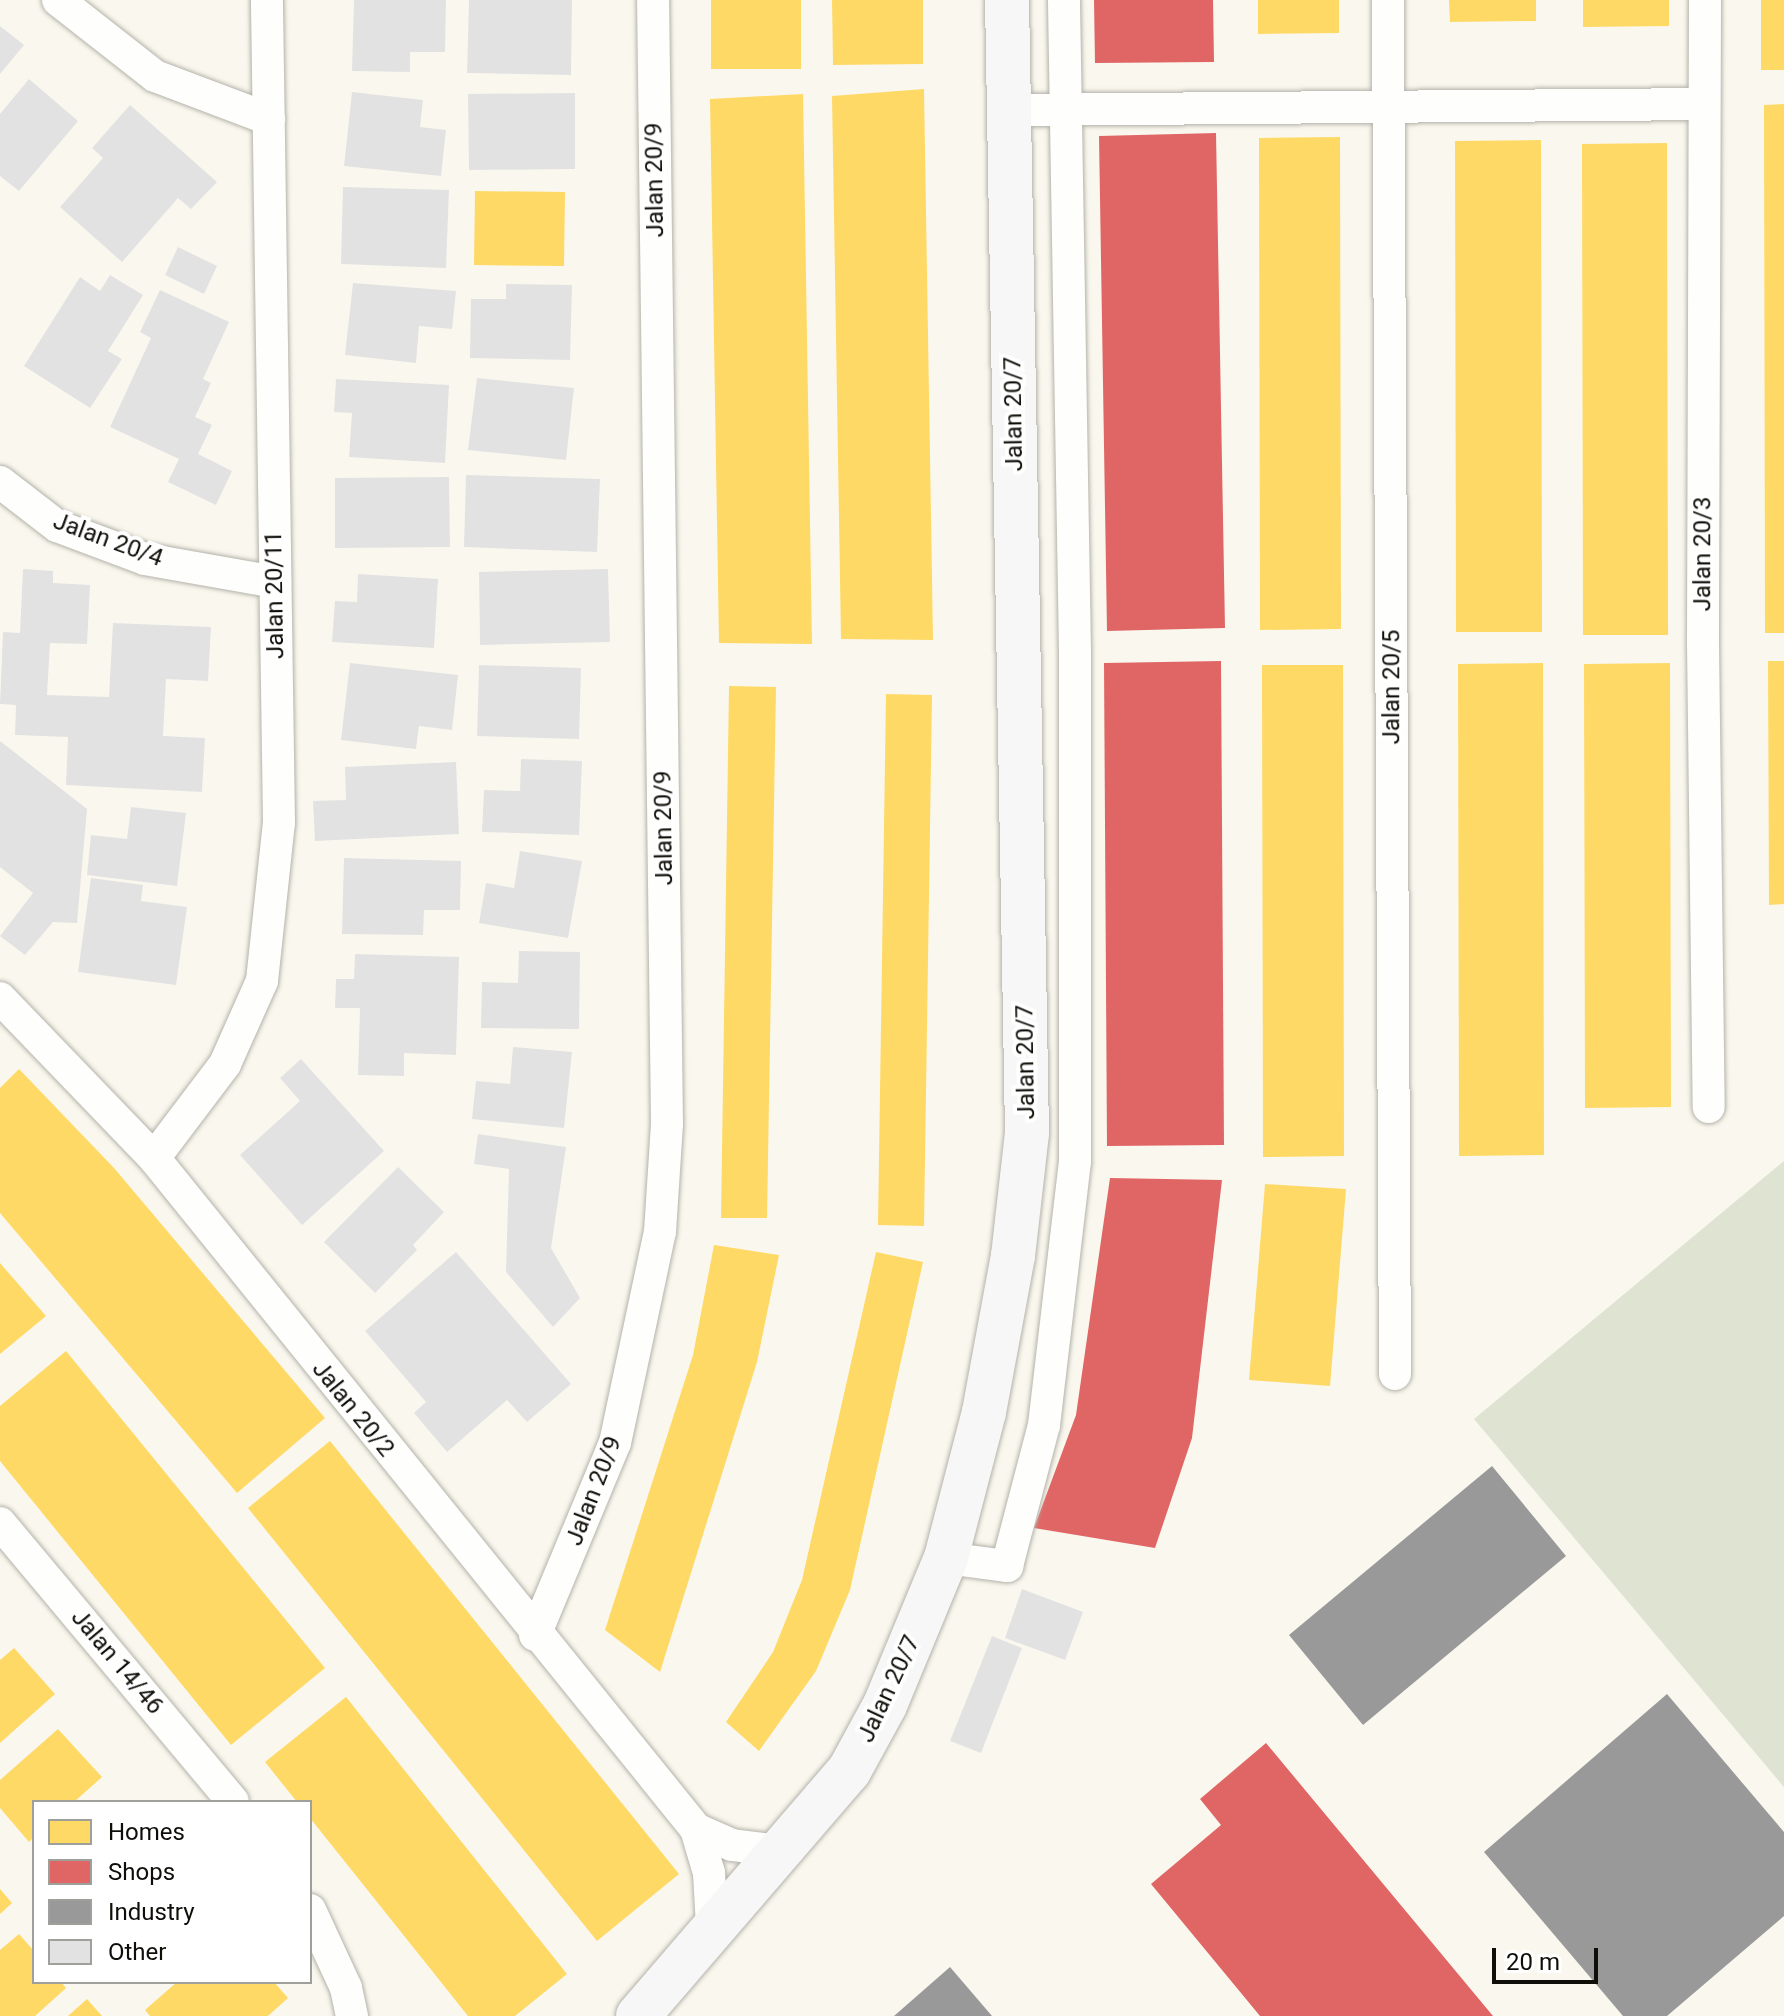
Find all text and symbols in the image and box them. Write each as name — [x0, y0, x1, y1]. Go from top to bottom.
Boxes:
street label: Jalan 20/9 — [640, 122, 670, 238]
street label: Jalan 20/7 — [999, 356, 1029, 472]
street label: Jalan 20/3 — [1689, 497, 1717, 611]
street label: Jalan 20/4 — [49, 507, 167, 573]
street label: Jalan 20/11 — [259, 531, 291, 659]
street label: Jalan 20/5 — [1378, 630, 1406, 744]
street label: Jalan 20/9 — [649, 770, 679, 886]
street label: Jalan 20/7 — [1011, 1004, 1041, 1120]
street label: Jalan 20/2 — [306, 1355, 400, 1463]
street label: Jalan 20/9 — [560, 1432, 628, 1550]
street label: Jalan 14/46 — [65, 1604, 169, 1720]
street label: Jalan 20/7 — [852, 1631, 926, 1747]
legend — [32, 1800, 312, 1984]
text: Homes — [108, 1818, 185, 1846]
text: Shops — [108, 1858, 175, 1886]
text: Industry — [108, 1898, 194, 1926]
scale bar — [1496, 1932, 1602, 1982]
text: Other — [108, 1938, 166, 1966]
text: 20 m — [1506, 1948, 1560, 1976]

